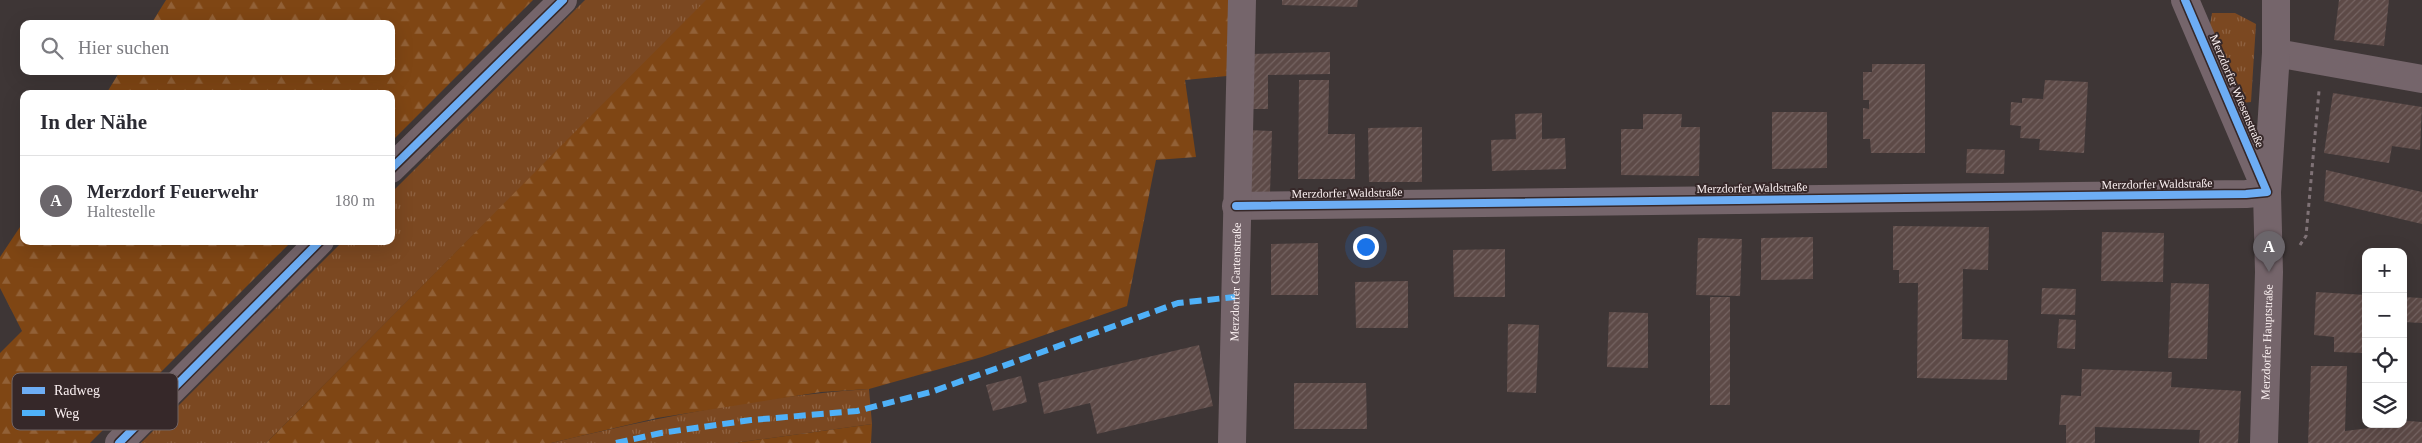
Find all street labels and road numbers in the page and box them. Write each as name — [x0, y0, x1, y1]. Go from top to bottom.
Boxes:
street label: Merzdorfer Wiesenstraße — [2207, 32, 2267, 150]
street label: Merzdorfer Waldstraße — [2101, 176, 2213, 192]
street label: Merzdorfer Waldstraße — [1696, 180, 1808, 196]
street label: Merzdorfer Waldstraße — [1291, 185, 1403, 201]
street label: Merzdorfer Gartenstraße — [1227, 222, 1244, 342]
street label: Merzdorfer Hauptstraße — [2258, 284, 2276, 400]

